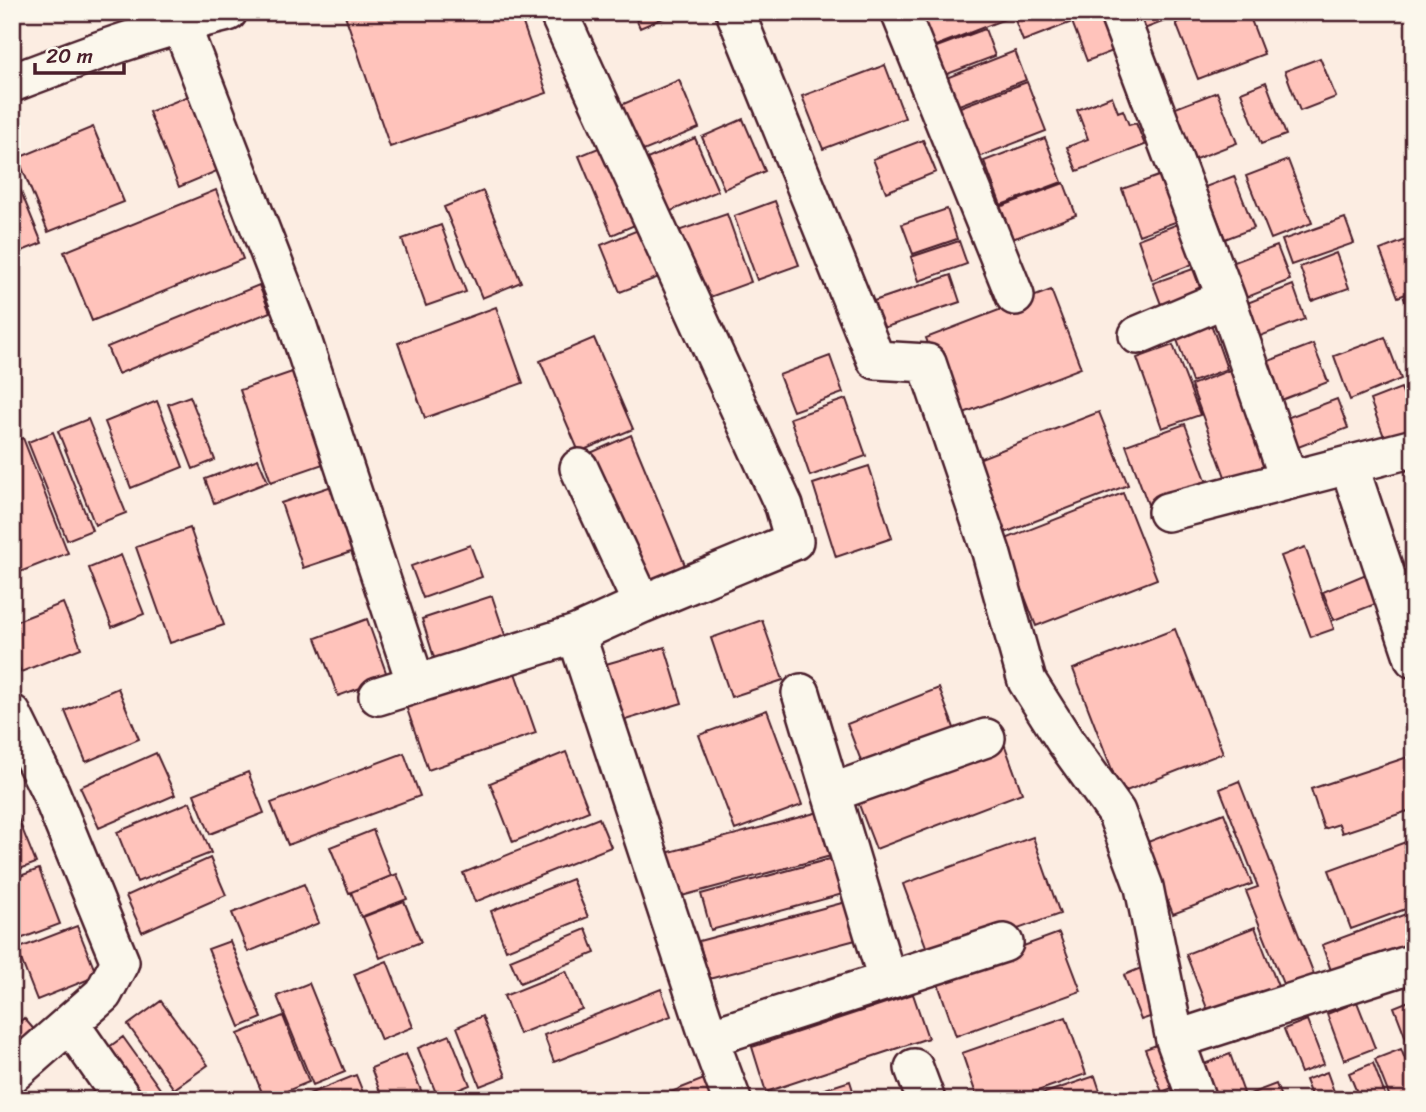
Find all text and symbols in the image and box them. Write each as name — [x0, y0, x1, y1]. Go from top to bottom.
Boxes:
scale bar — [35, 32, 124, 76]
text: 20 m — [46, 37, 93, 75]

